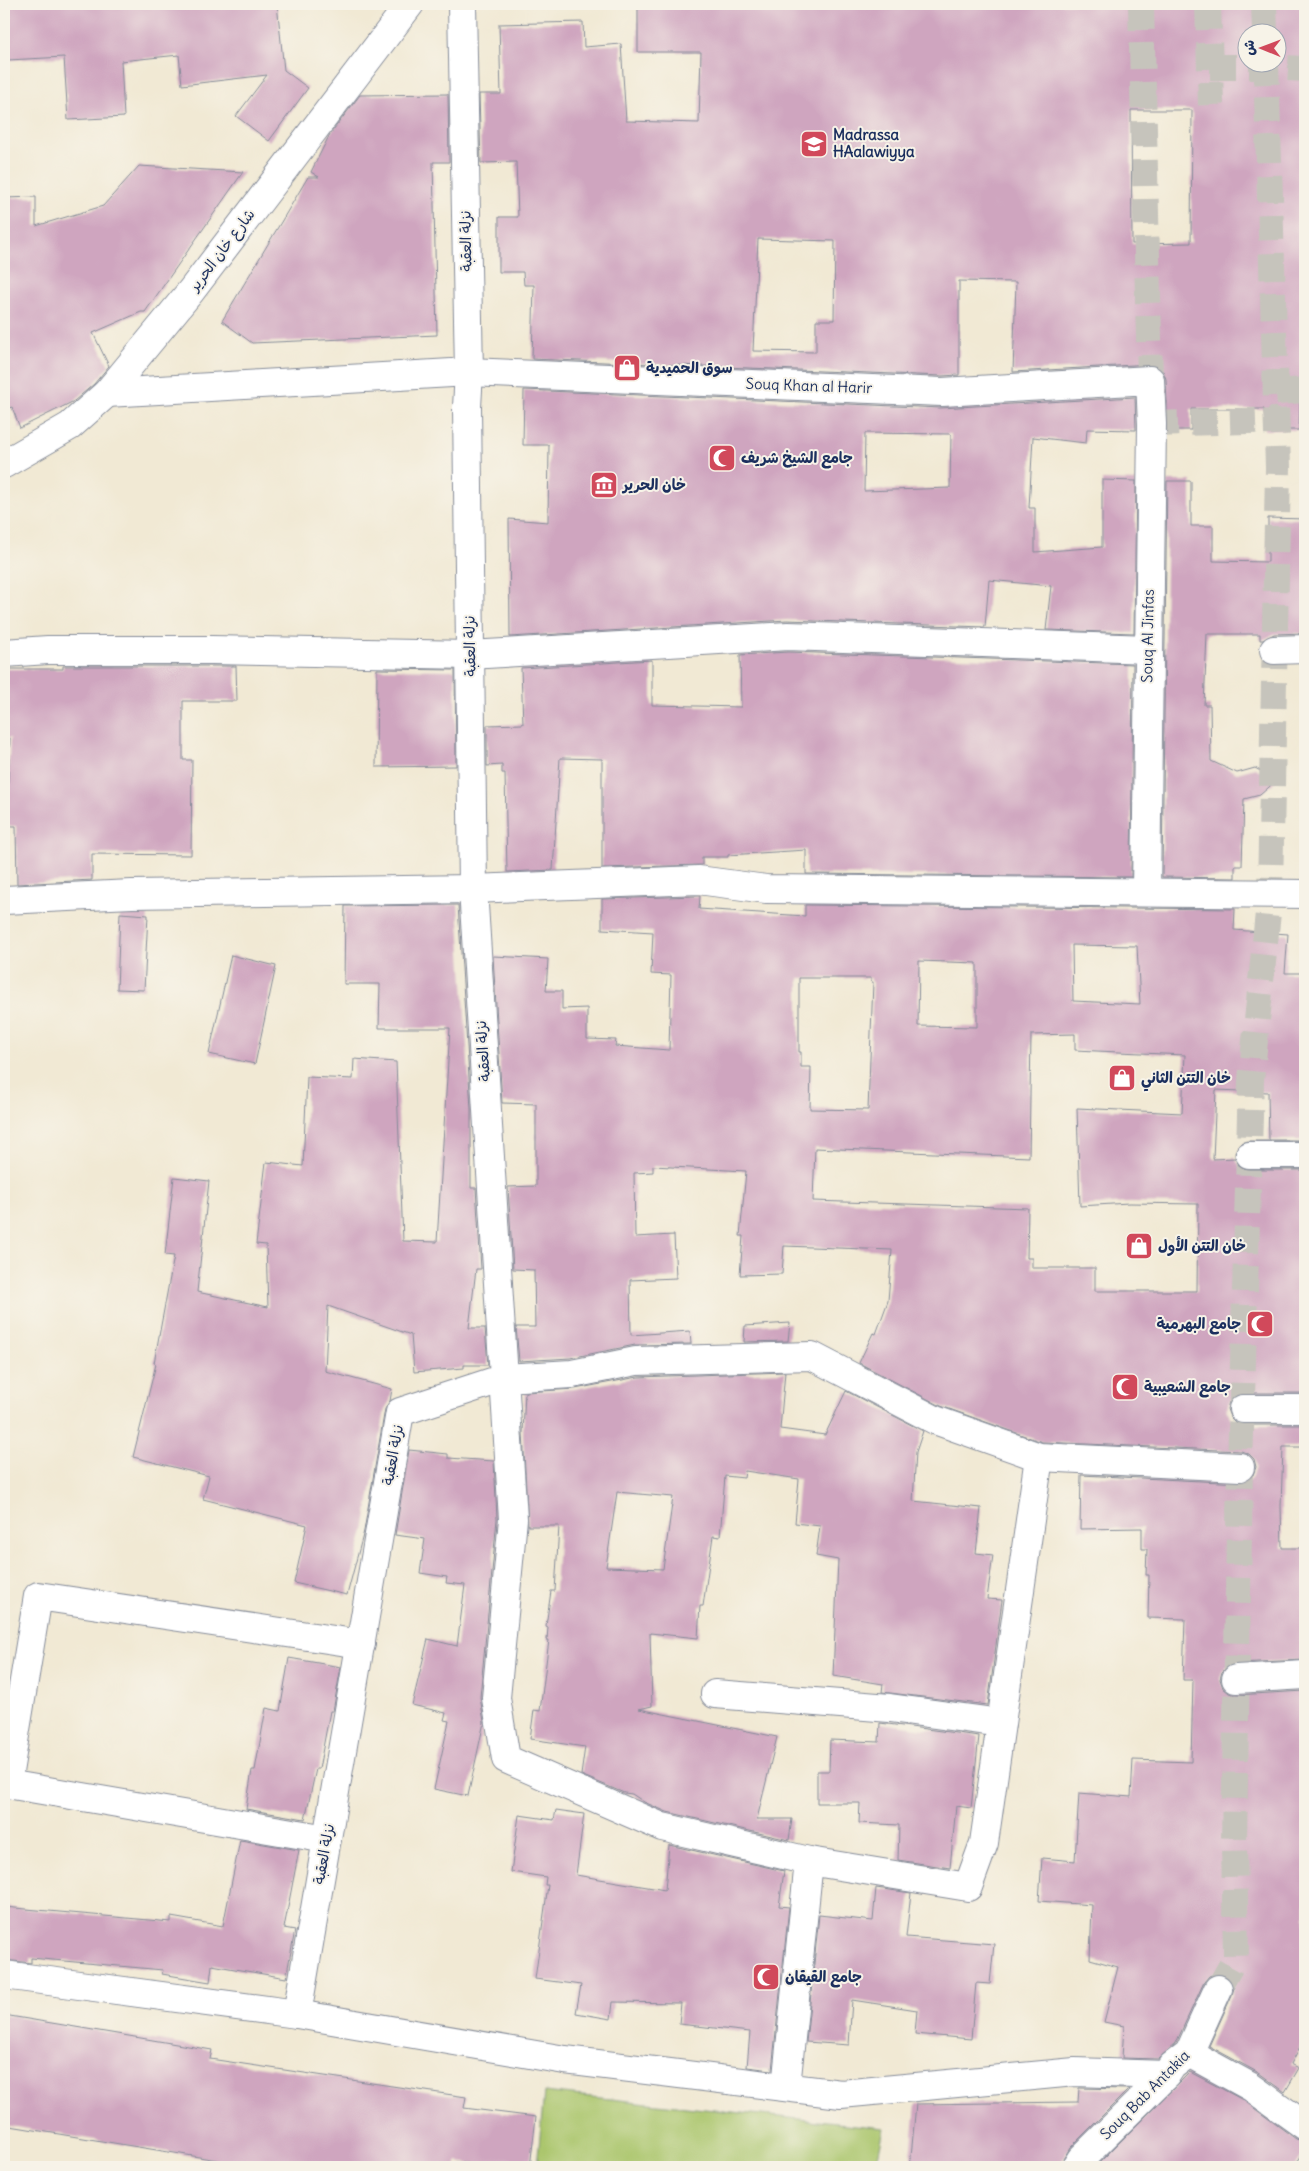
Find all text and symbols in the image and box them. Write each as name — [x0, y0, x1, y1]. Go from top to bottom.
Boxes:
north arrow — [1236, 22, 1286, 72]
text: ش — [1240, 40, 1258, 56]
place label: Madrassa HAalawiyya — [833, 125, 915, 162]
school or university icon: Madrassa HAalawiyya — [799, 129, 829, 159]
street label: شارع خان الحرير — [183, 205, 259, 297]
street label: نزلة العقبة — [455, 210, 476, 272]
shop icon: سوق الحميدية — [612, 353, 642, 383]
place label: سوق الحميدية — [646, 358, 732, 378]
street label: Souq Khan al Harir — [745, 374, 873, 397]
mosque icon: جامع الشيخ شريف — [707, 443, 737, 473]
place label: جامع الشيخ شريف — [741, 448, 853, 469]
museum icon: خان الحرير — [589, 470, 619, 500]
place label: خان الحرير — [621, 475, 686, 494]
street label: Souq Al Jinfas — [1137, 589, 1158, 683]
street label: نزلة العقبة — [459, 615, 480, 677]
street label: نزلة العقبة — [471, 1020, 494, 1082]
shop icon: خان التتن الثاني — [1107, 1063, 1137, 1093]
place label: خان التتن الثاني — [1141, 1068, 1231, 1092]
shop icon: خان التتن الأول — [1124, 1231, 1154, 1261]
place label: خان التتن الأول — [1158, 1235, 1246, 1256]
mosque icon: جامع البهرمية — [1245, 1309, 1275, 1339]
place label: جامع البهرمية — [1156, 1314, 1241, 1335]
mosque icon: جامع الشعيبية — [1110, 1372, 1140, 1402]
place label: جامع الشعيبية — [1144, 1377, 1231, 1398]
street label: نزلة العقبة — [378, 1423, 407, 1487]
street label: نزلة العقبة — [309, 1822, 338, 1886]
mosque icon: جامع القيقان — [751, 1962, 781, 1992]
place label: جامع القيقان — [785, 1967, 862, 1988]
street label: Souq Bab Antakia — [1096, 2046, 1194, 2143]

